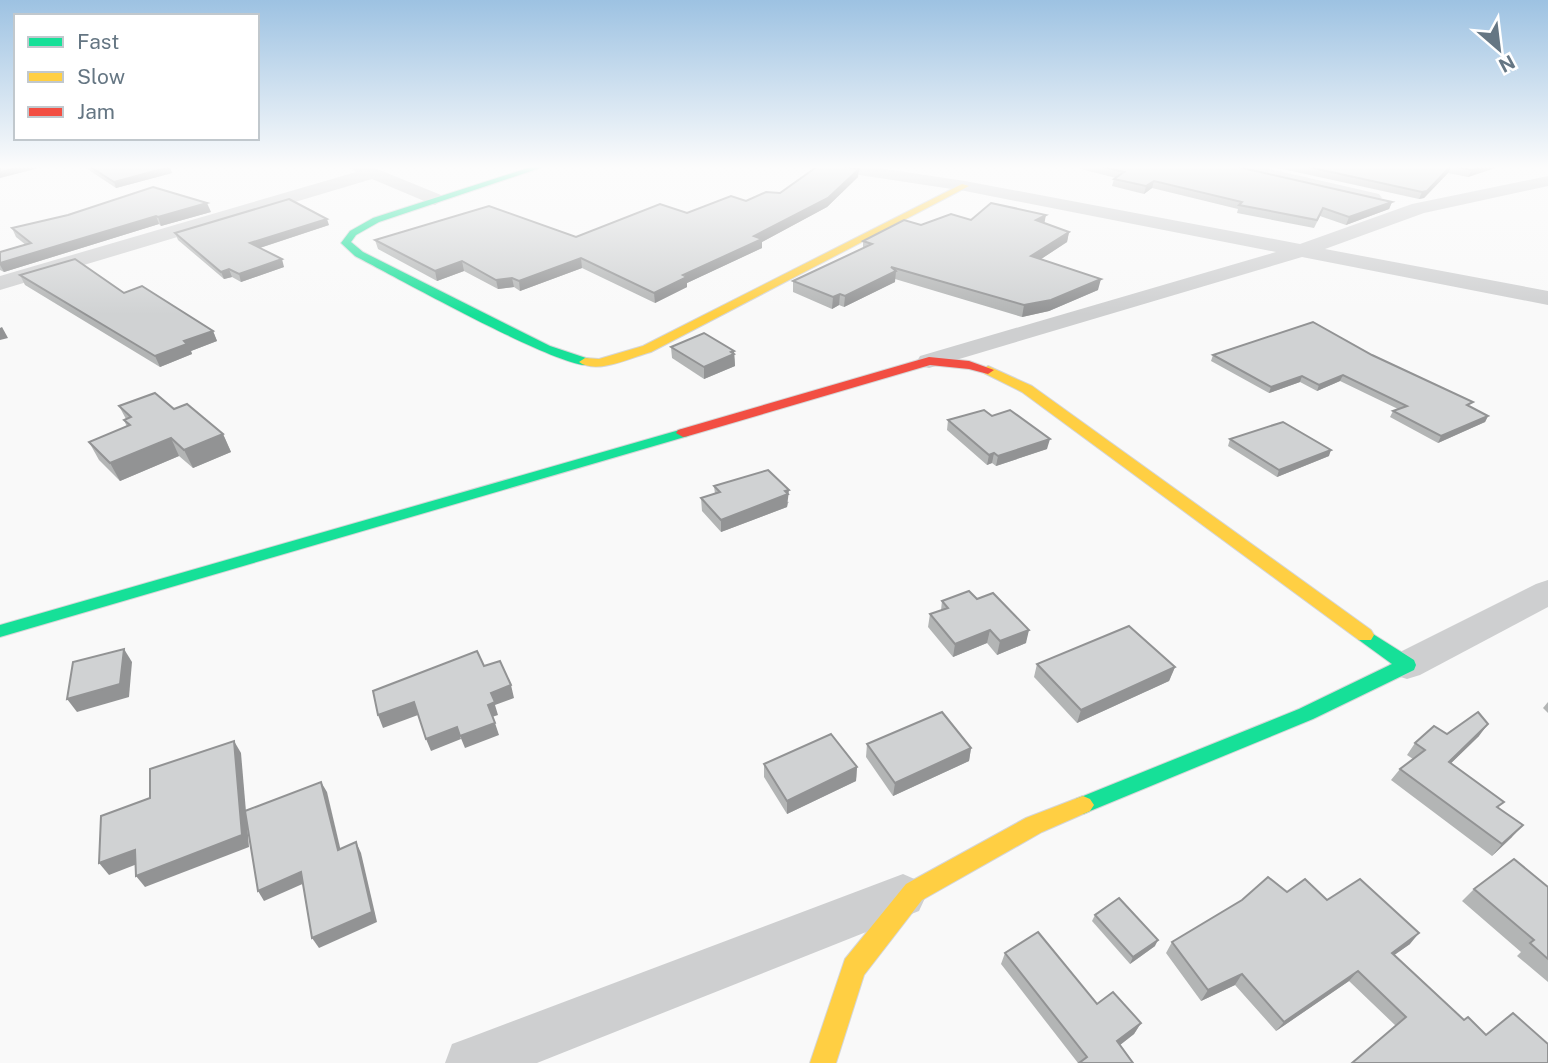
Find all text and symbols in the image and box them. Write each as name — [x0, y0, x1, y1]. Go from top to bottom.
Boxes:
legend — [14, 14, 259, 140]
north arrow — [1464, 14, 1534, 84]
text: Fast — [77, 29, 119, 54]
text: N — [1495, 51, 1519, 77]
text: Slow — [77, 64, 125, 89]
text: Jam — [77, 99, 115, 124]

